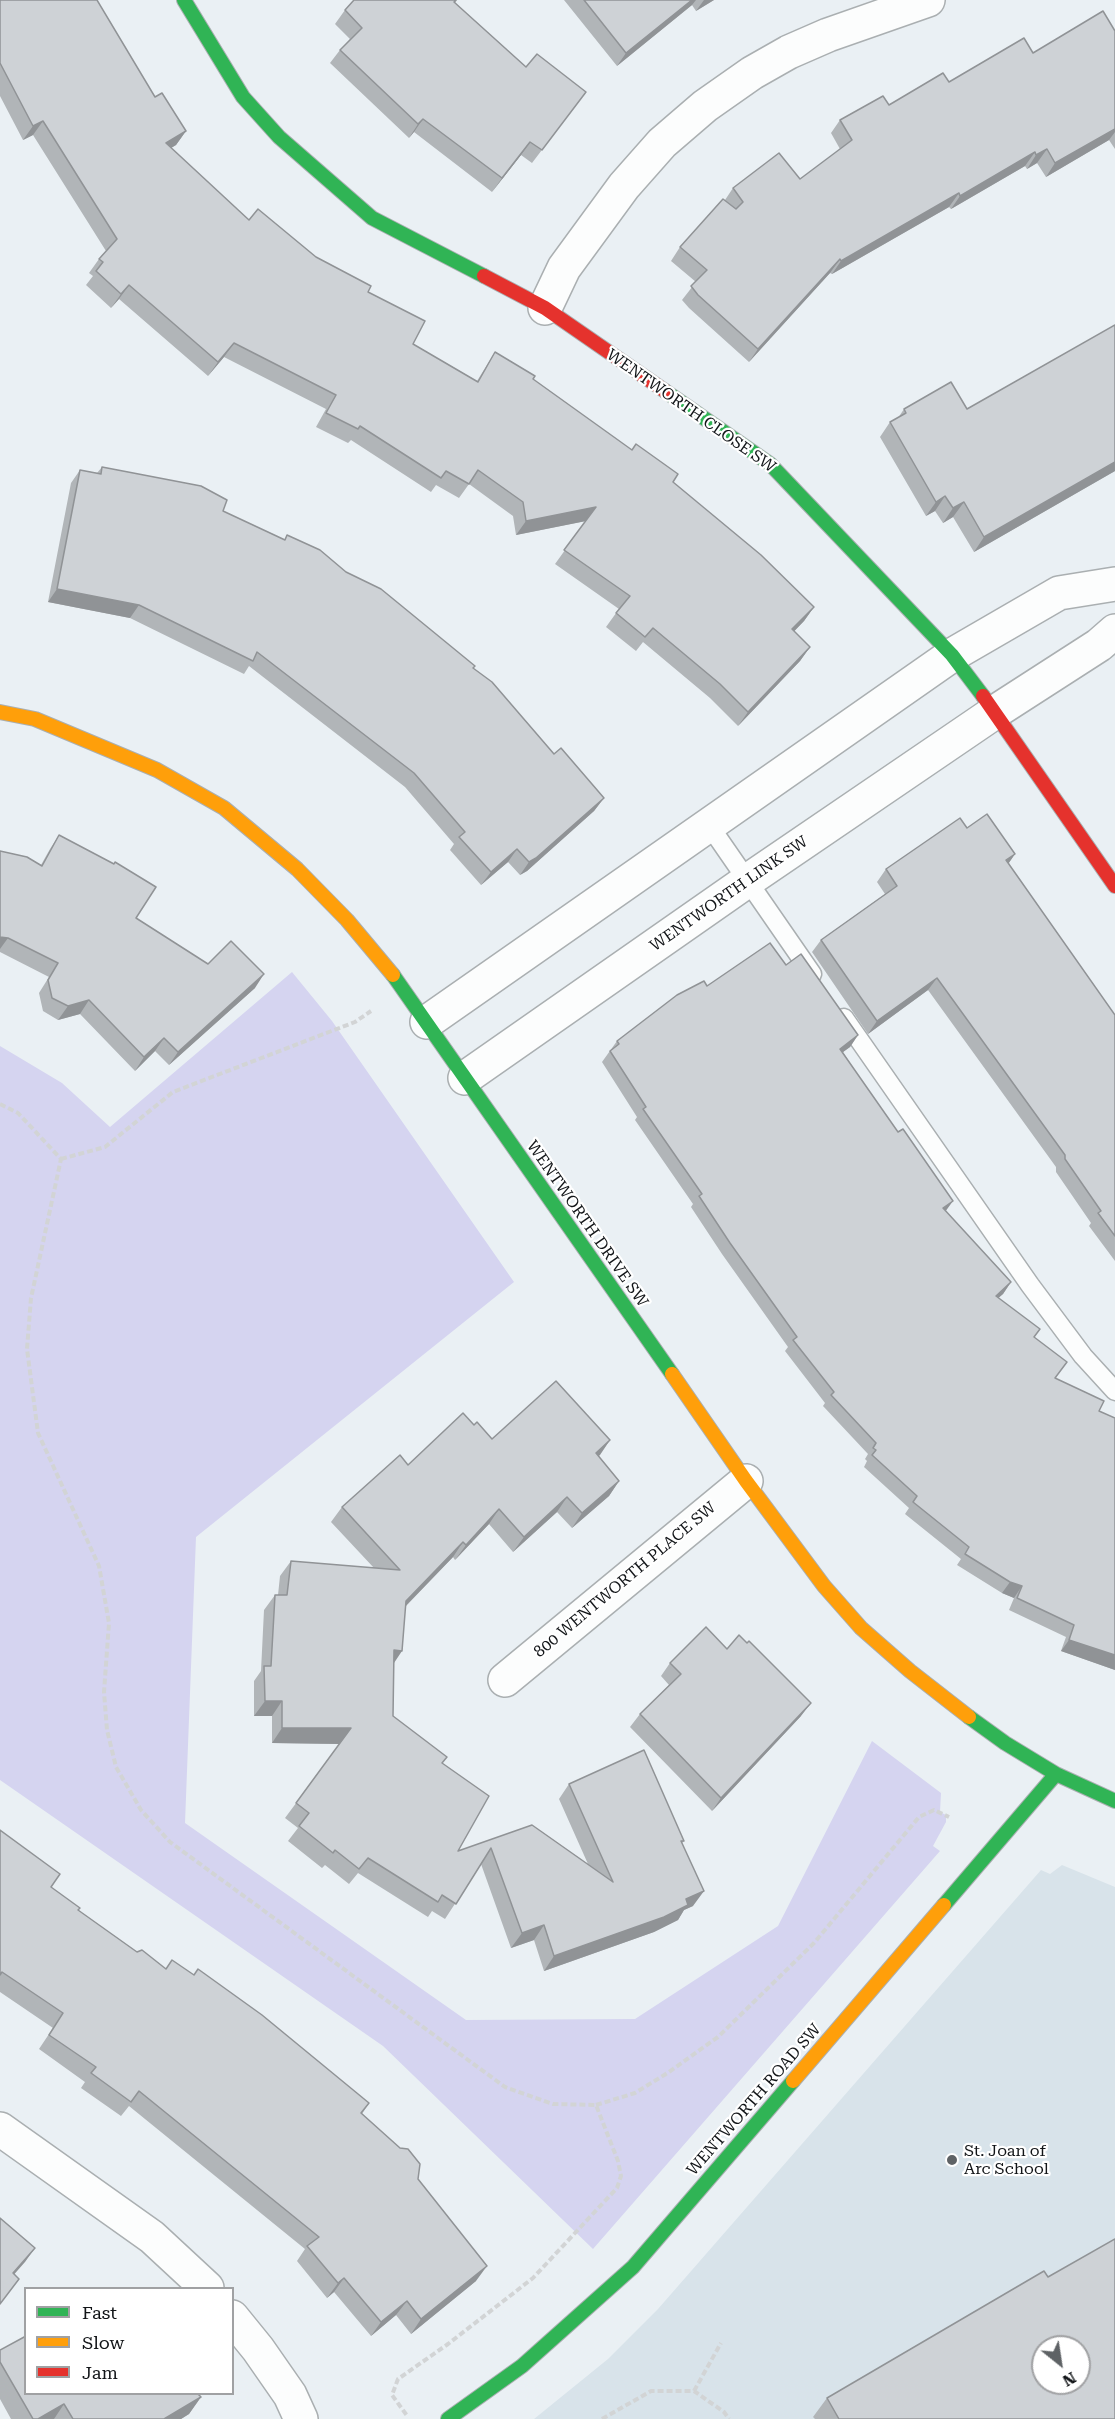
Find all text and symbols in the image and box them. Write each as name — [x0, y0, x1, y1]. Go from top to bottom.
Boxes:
street label: WENTWORTH CLOSE SW — [603, 345, 779, 477]
street label: WENTWORTH LINK SW — [646, 832, 812, 956]
street label: WENTWORTH DRIVE SW — [522, 1137, 652, 1311]
street label: 800 WENTWORTH PLACE SW — [530, 1498, 720, 1662]
street label: WENTWORTH ROAD SW — [683, 2020, 825, 2180]
place label: St. Joan of Arc School — [964, 2141, 1049, 2179]
marker: St. Joan of Arc School — [945, 2153, 959, 2167]
legend — [24, 2287, 234, 2395]
text: Fast — [82, 2302, 117, 2323]
text: Slow — [82, 2332, 124, 2353]
north arrow — [1031, 2335, 1091, 2395]
text: Jam — [82, 2362, 118, 2383]
text: N — [1059, 2368, 1079, 2391]

